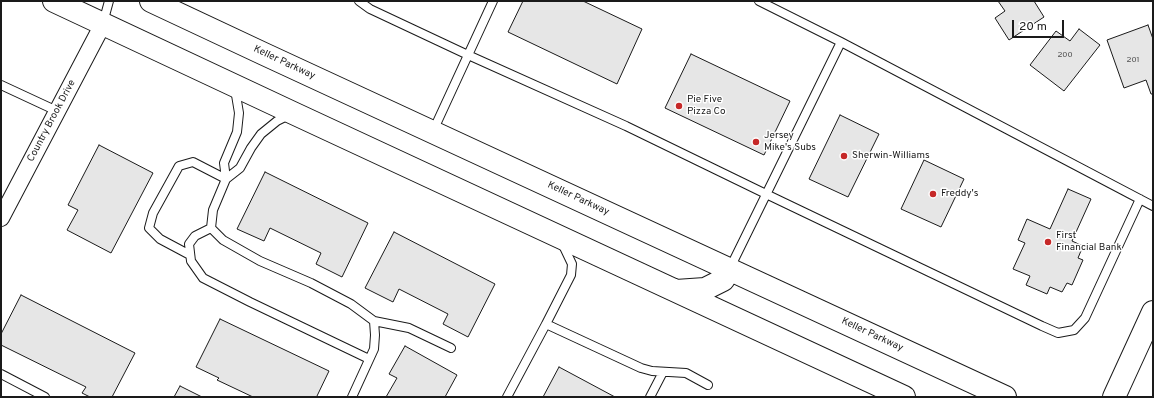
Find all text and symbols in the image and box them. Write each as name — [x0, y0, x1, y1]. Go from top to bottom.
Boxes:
scale bar — [1014, 12, 1066, 38]
text: 20 m — [1019, 19, 1047, 35]
street label: Keller Parkway — [251, 43, 317, 83]
house number: 200 — [1057, 50, 1073, 60]
house number: 201 — [1126, 55, 1140, 65]
street label: Country Brook Drive — [25, 78, 79, 164]
place label: Pie Five Pizza Co — [687, 94, 726, 118]
marker: Pie Five Pizza Co — [674, 101, 684, 111]
place label: Jersey Mike's Subs — [764, 130, 816, 154]
marker: Jersey Mike's Subs — [751, 137, 761, 147]
place label: Sherwin-Williams — [852, 150, 930, 162]
marker: Sherwin-Williams — [839, 151, 849, 161]
street label: Keller Parkway — [545, 179, 611, 219]
place label: Freddy's — [941, 188, 978, 200]
marker: Freddy's — [928, 189, 938, 199]
place label: First Financial Bank — [1056, 230, 1122, 254]
marker: First Financial Bank — [1043, 237, 1053, 247]
street label: Keller Parkway — [839, 315, 905, 355]

